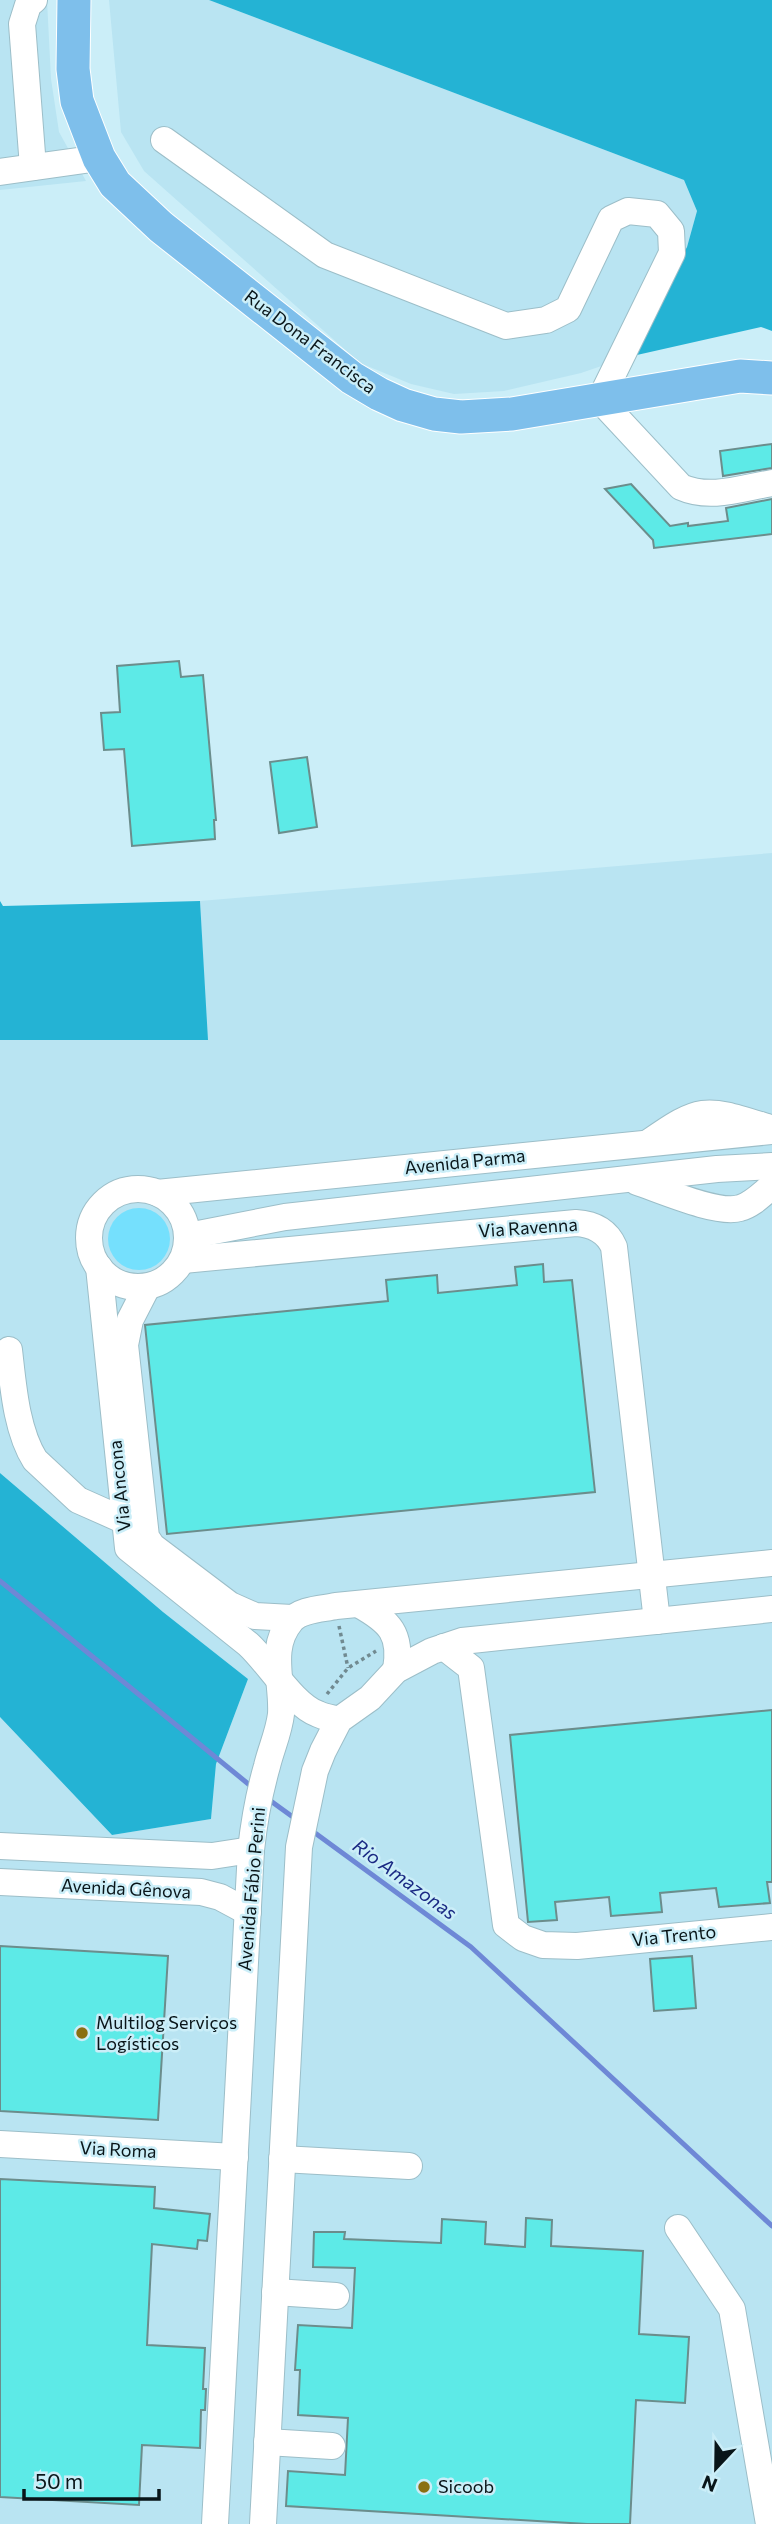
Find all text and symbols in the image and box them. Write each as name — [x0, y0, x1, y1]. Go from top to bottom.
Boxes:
street label: Rua Dona Francisca — [241, 285, 381, 398]
street label: Avenida Parma — [403, 1144, 526, 1178]
street label: Via Ravenna — [478, 1213, 578, 1241]
street label: Via Ancona — [103, 1439, 135, 1533]
street label: Avenida Fábio Perini — [233, 1806, 269, 1972]
water label: Rio Amazonas — [349, 1833, 462, 1924]
street label: Avenida Gênova — [60, 1874, 192, 1902]
street label: Via Trento — [631, 1920, 717, 1950]
place label: Multilog Serviços Logísticos — [96, 2011, 237, 2054]
marker: Multilog Serviços Logísticos — [74, 2025, 90, 2041]
street label: Via Roma — [79, 2136, 157, 2162]
north arrow — [681, 2433, 751, 2503]
scale bar — [24, 2458, 159, 2502]
text: 50 m — [35, 2468, 83, 2493]
text: N — [699, 2471, 720, 2498]
place label: Sicoob — [438, 2475, 494, 2497]
marker: Sicoob — [416, 2479, 432, 2495]

